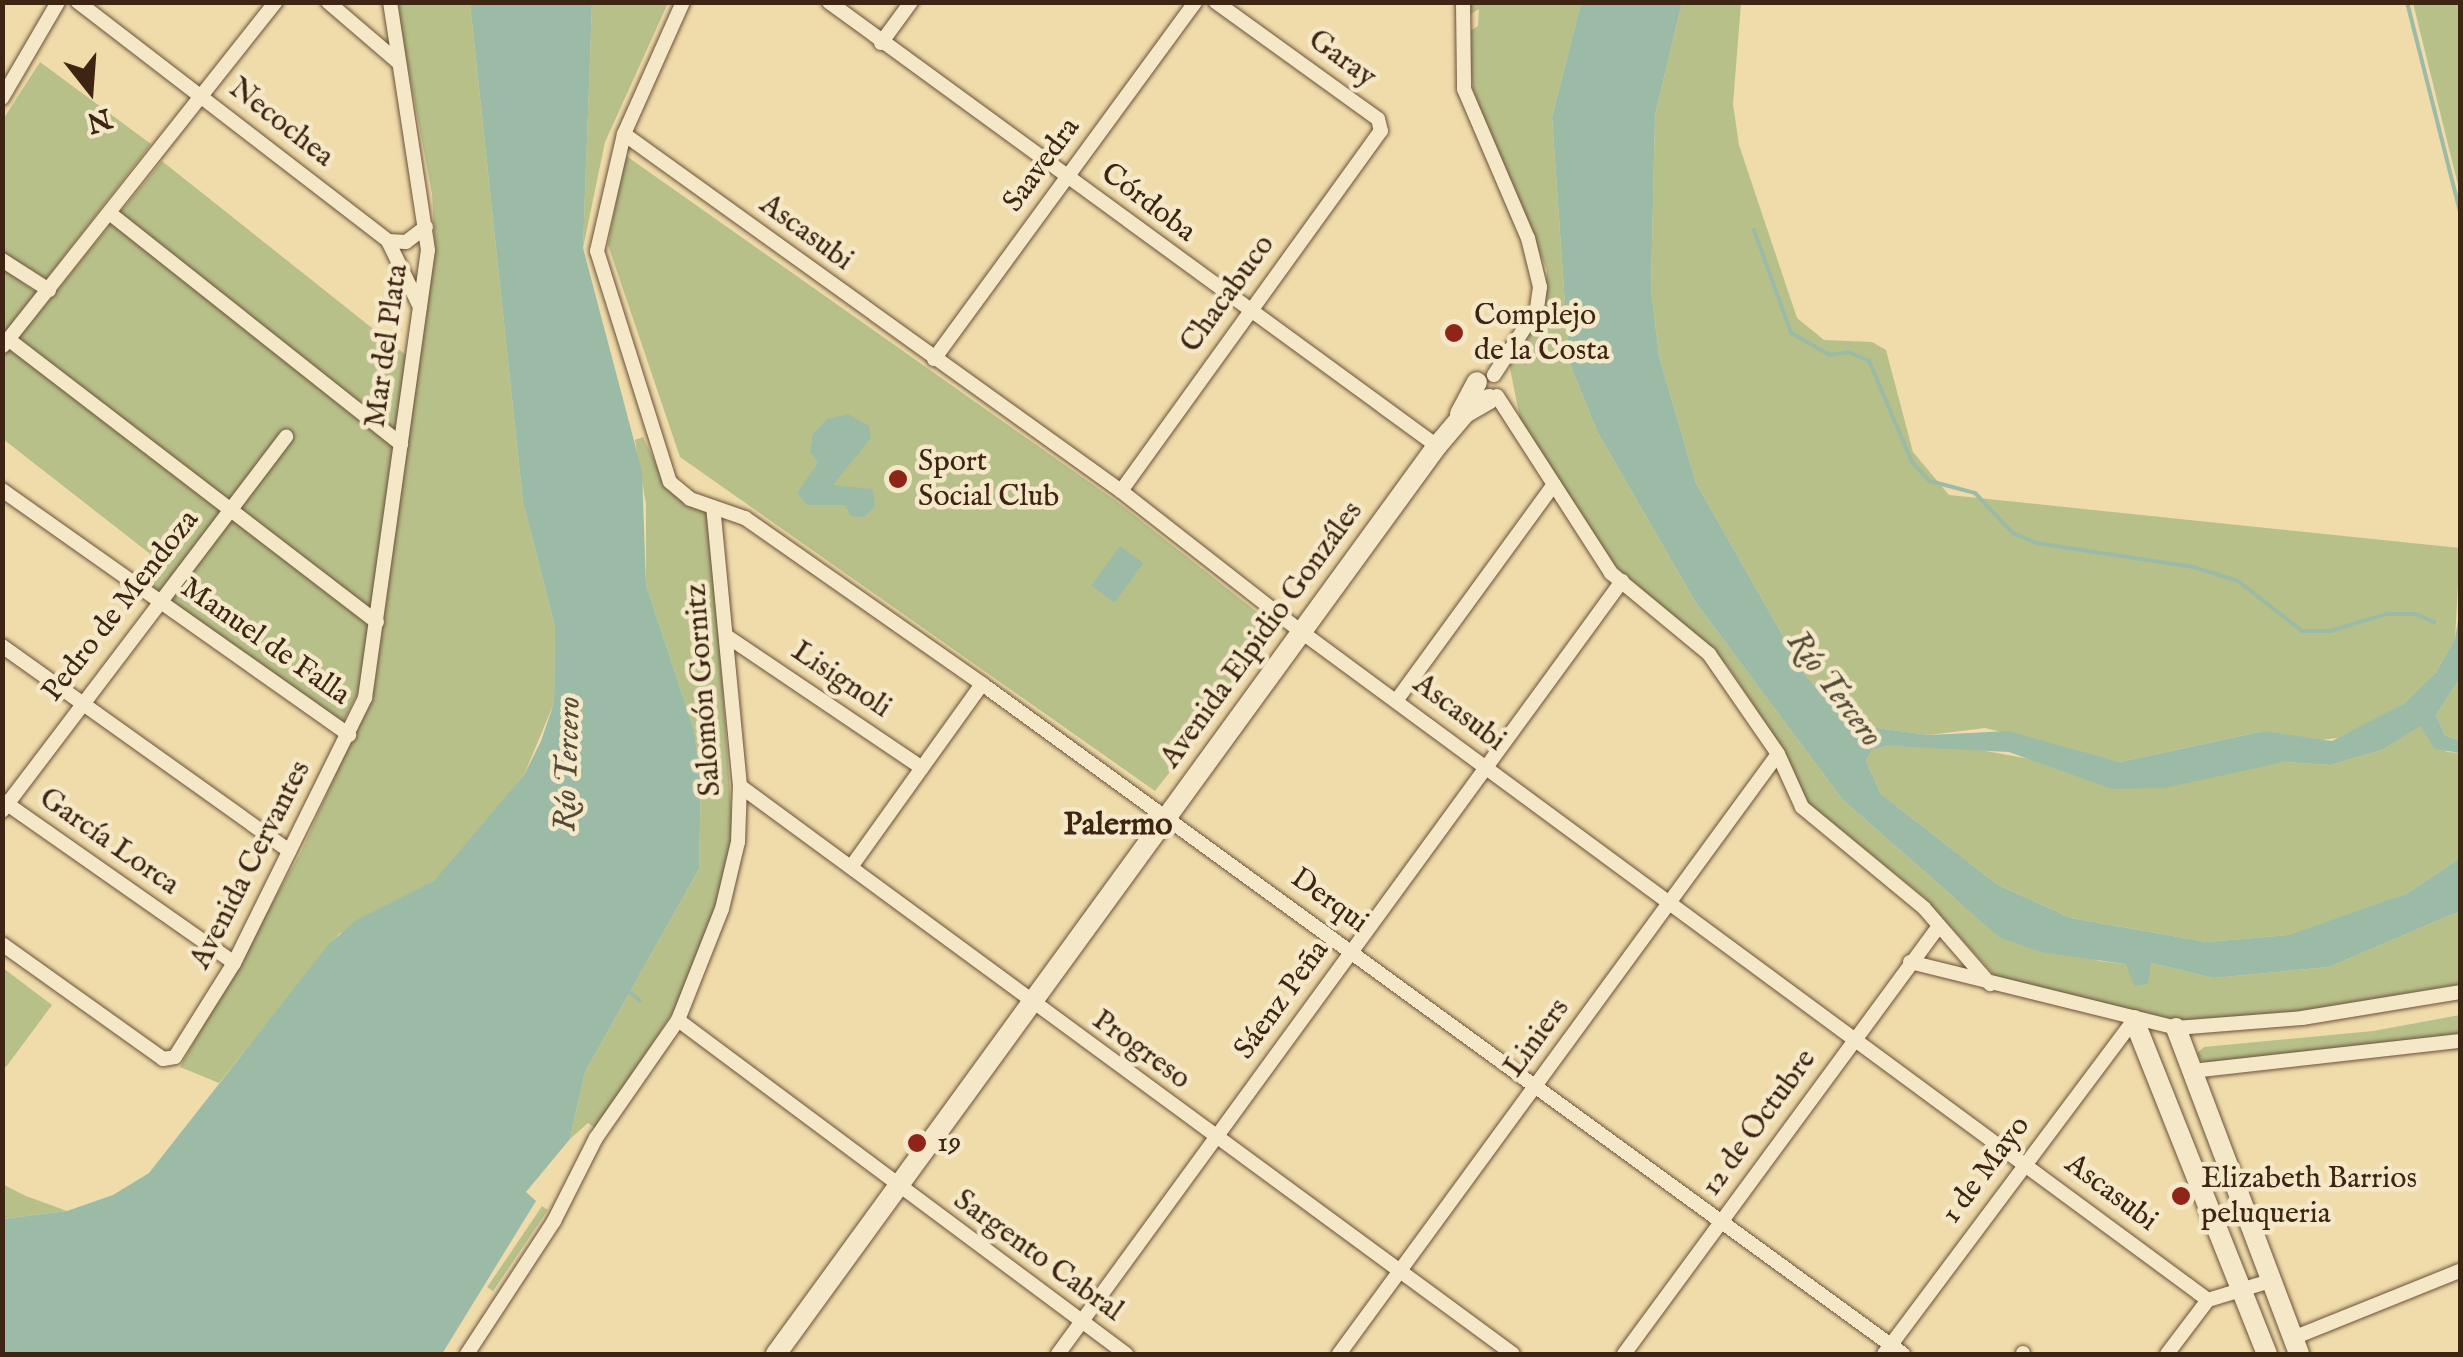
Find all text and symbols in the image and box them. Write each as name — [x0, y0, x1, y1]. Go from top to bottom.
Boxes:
street label: Garay — [1301, 22, 1383, 96]
north arrow — [40, 40, 140, 140]
street label: Necochea — [221, 71, 341, 175]
text: N — [82, 99, 116, 139]
street label: Saavedra — [996, 111, 1088, 219]
street label: Córdoba — [1093, 156, 1203, 250]
street label: Ascasubi — [752, 187, 860, 279]
street label: Chacabuco — [1173, 228, 1283, 360]
street label: Mar del Plata — [358, 262, 416, 430]
place label: Complejo de la Costa — [1474, 298, 1609, 368]
marker: Complejo de la Costa — [1443, 322, 1465, 344]
place label: Sport Social Club — [918, 444, 1059, 514]
marker: Sport Social Club — [887, 468, 909, 490]
street label: Avenida Elpidio Gonzáles — [1153, 495, 1371, 775]
street label: Pedro de Mendoza — [35, 503, 207, 709]
street label: Manuel de Falla — [173, 570, 357, 714]
street label: Salomón Gornitz — [679, 582, 729, 798]
water label: Río Tercero — [1777, 625, 1889, 755]
street label: Lisignoli — [784, 634, 898, 726]
street label: Ascasubi — [1406, 667, 1512, 759]
water label: Río Tercero — [547, 696, 591, 832]
street label: Avenida Cervantes — [183, 755, 319, 975]
street label: García Lorca — [32, 781, 186, 903]
district label: Palermo — [1063, 807, 1173, 845]
street label: Derqui — [1283, 861, 1375, 941]
street label: Sáenz Peña — [1227, 934, 1337, 1066]
street label: Liniers — [1496, 992, 1578, 1084]
street label: Progreso — [1085, 1002, 1197, 1098]
street label: 12 de Octubre — [1694, 1043, 1824, 1203]
street label: 1 de Mayo — [1934, 1109, 2038, 1231]
place label: 19 — [937, 1125, 961, 1161]
marker: 19 — [906, 1132, 928, 1154]
street label: Ascasubi — [2058, 1147, 2164, 1239]
place label: Elizabeth Barrios peluqueria — [2201, 1161, 2417, 1232]
street label: Sargento Cabral — [946, 1182, 1130, 1330]
marker: Elizabeth Barrios peluqueria — [2170, 1185, 2192, 1207]

